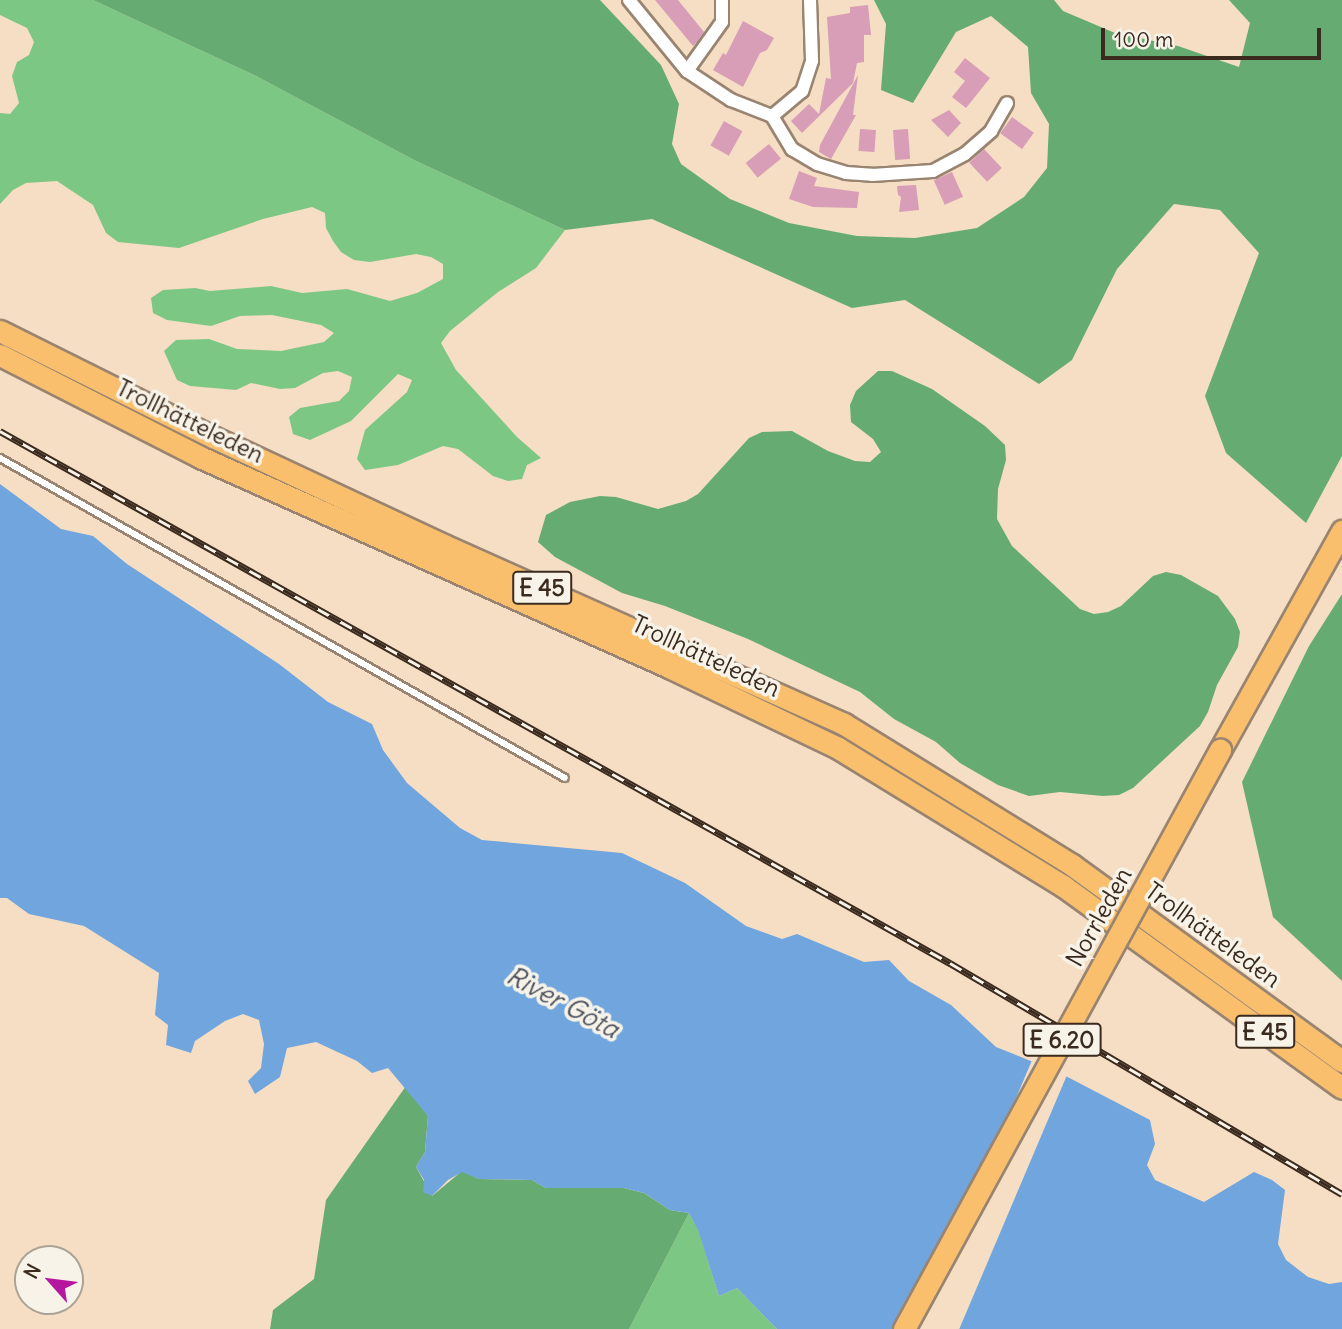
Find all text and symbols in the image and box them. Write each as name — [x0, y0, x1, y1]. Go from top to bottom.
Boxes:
scale bar — [1104, 14, 1324, 58]
text: 100 m — [1114, 26, 1173, 53]
street label: Trollhätteleden — [112, 373, 268, 469]
road number: E 45 — [510, 568, 574, 608]
street label: Trollhätteleden — [627, 609, 785, 703]
street label: Norrleden — [1060, 863, 1138, 971]
street label: Trollhätteleden — [1140, 876, 1286, 994]
water label: River Göta — [502, 959, 624, 1045]
road number: E 45 — [1234, 1012, 1296, 1051]
road number: E 6.20 — [1022, 1021, 1102, 1060]
north arrow — [14, 1245, 84, 1315]
text: N — [19, 1260, 46, 1283]

